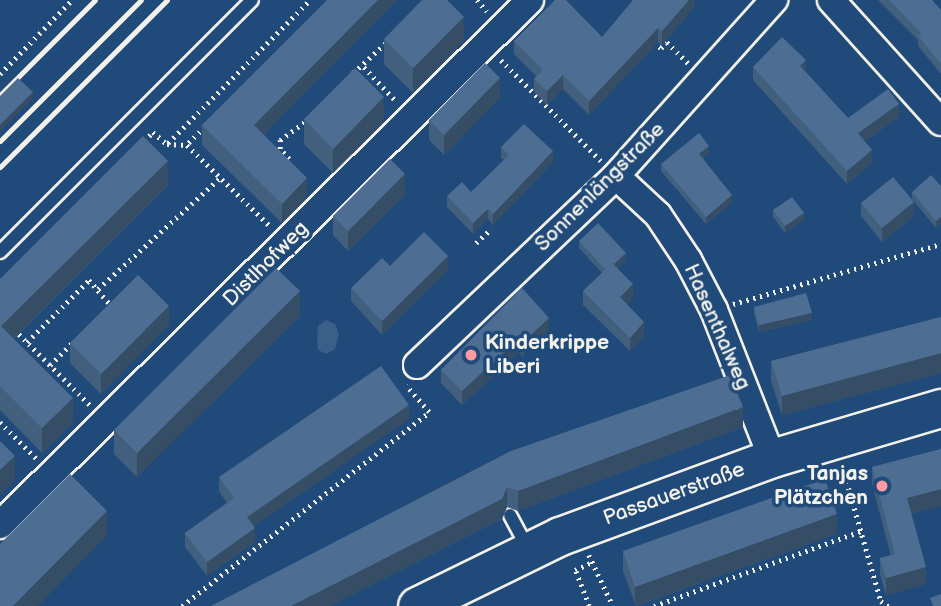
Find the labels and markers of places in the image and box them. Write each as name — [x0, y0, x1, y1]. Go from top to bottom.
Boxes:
place label: Kinderkrippe Liberi — [485, 330, 609, 380]
marker: Kinderkrippe Liberi — [463, 347, 479, 363]
place label: Tanjas Plätzchen — [774, 461, 868, 511]
marker: Tanjas Plätzchen — [874, 478, 890, 494]

